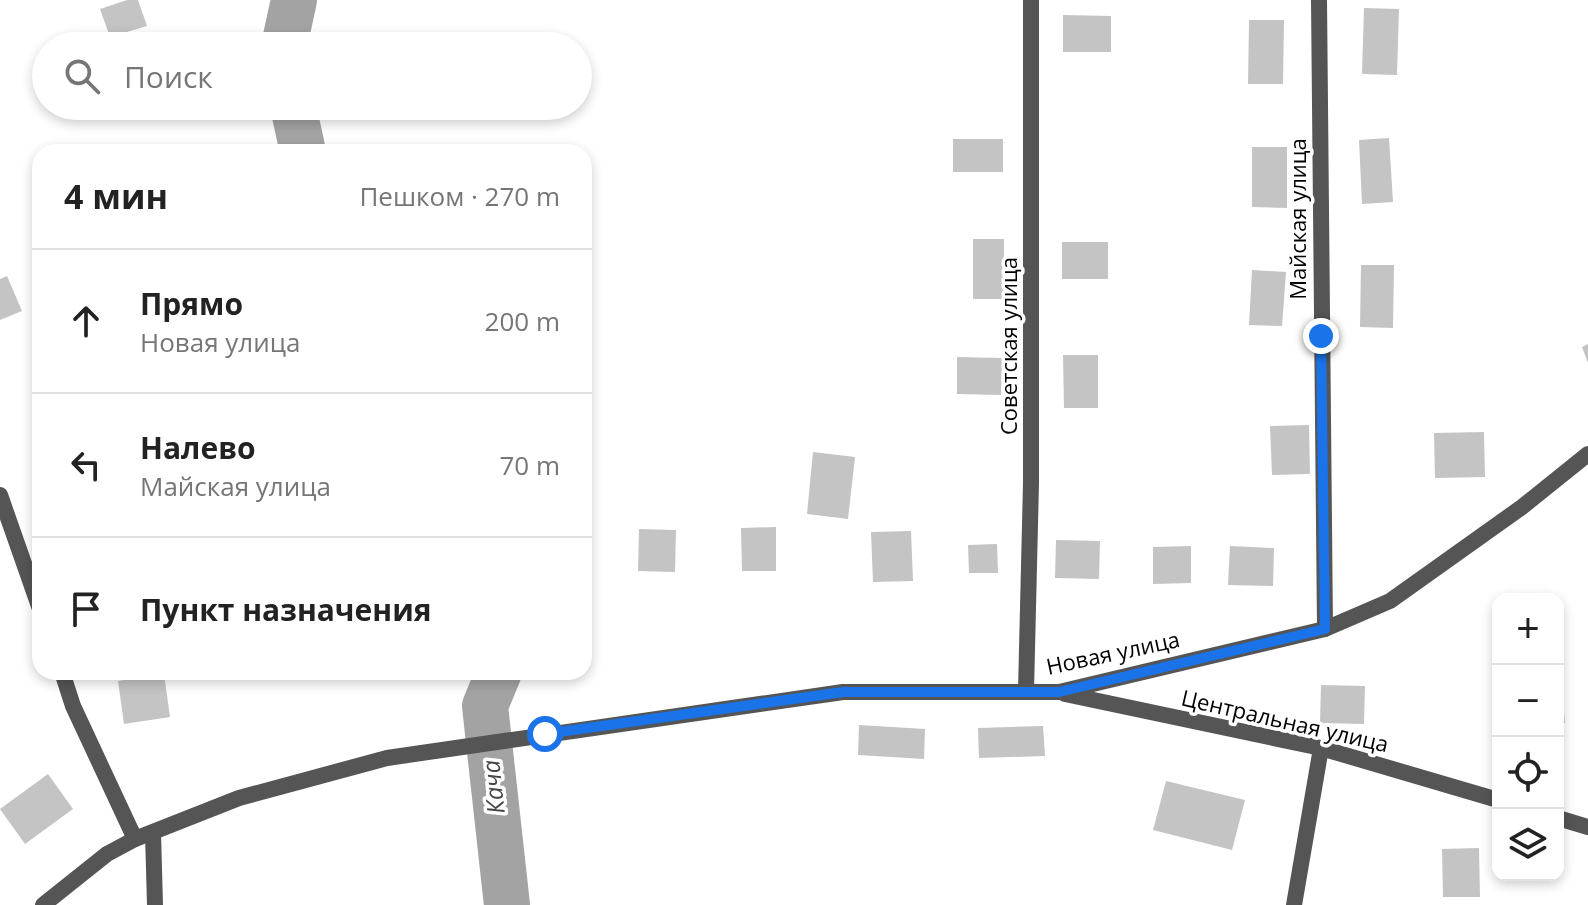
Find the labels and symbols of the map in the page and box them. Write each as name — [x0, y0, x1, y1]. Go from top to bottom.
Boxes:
street label: Майская улица — [1282, 138, 1312, 300]
street label: Советская улица — [993, 257, 1023, 435]
route end — [1303, 318, 1339, 354]
street label: Новая улица — [1043, 623, 1182, 681]
street label: Центральная улица — [1179, 682, 1392, 758]
route start — [527, 716, 563, 752]
water label: Кача — [473, 758, 512, 816]

